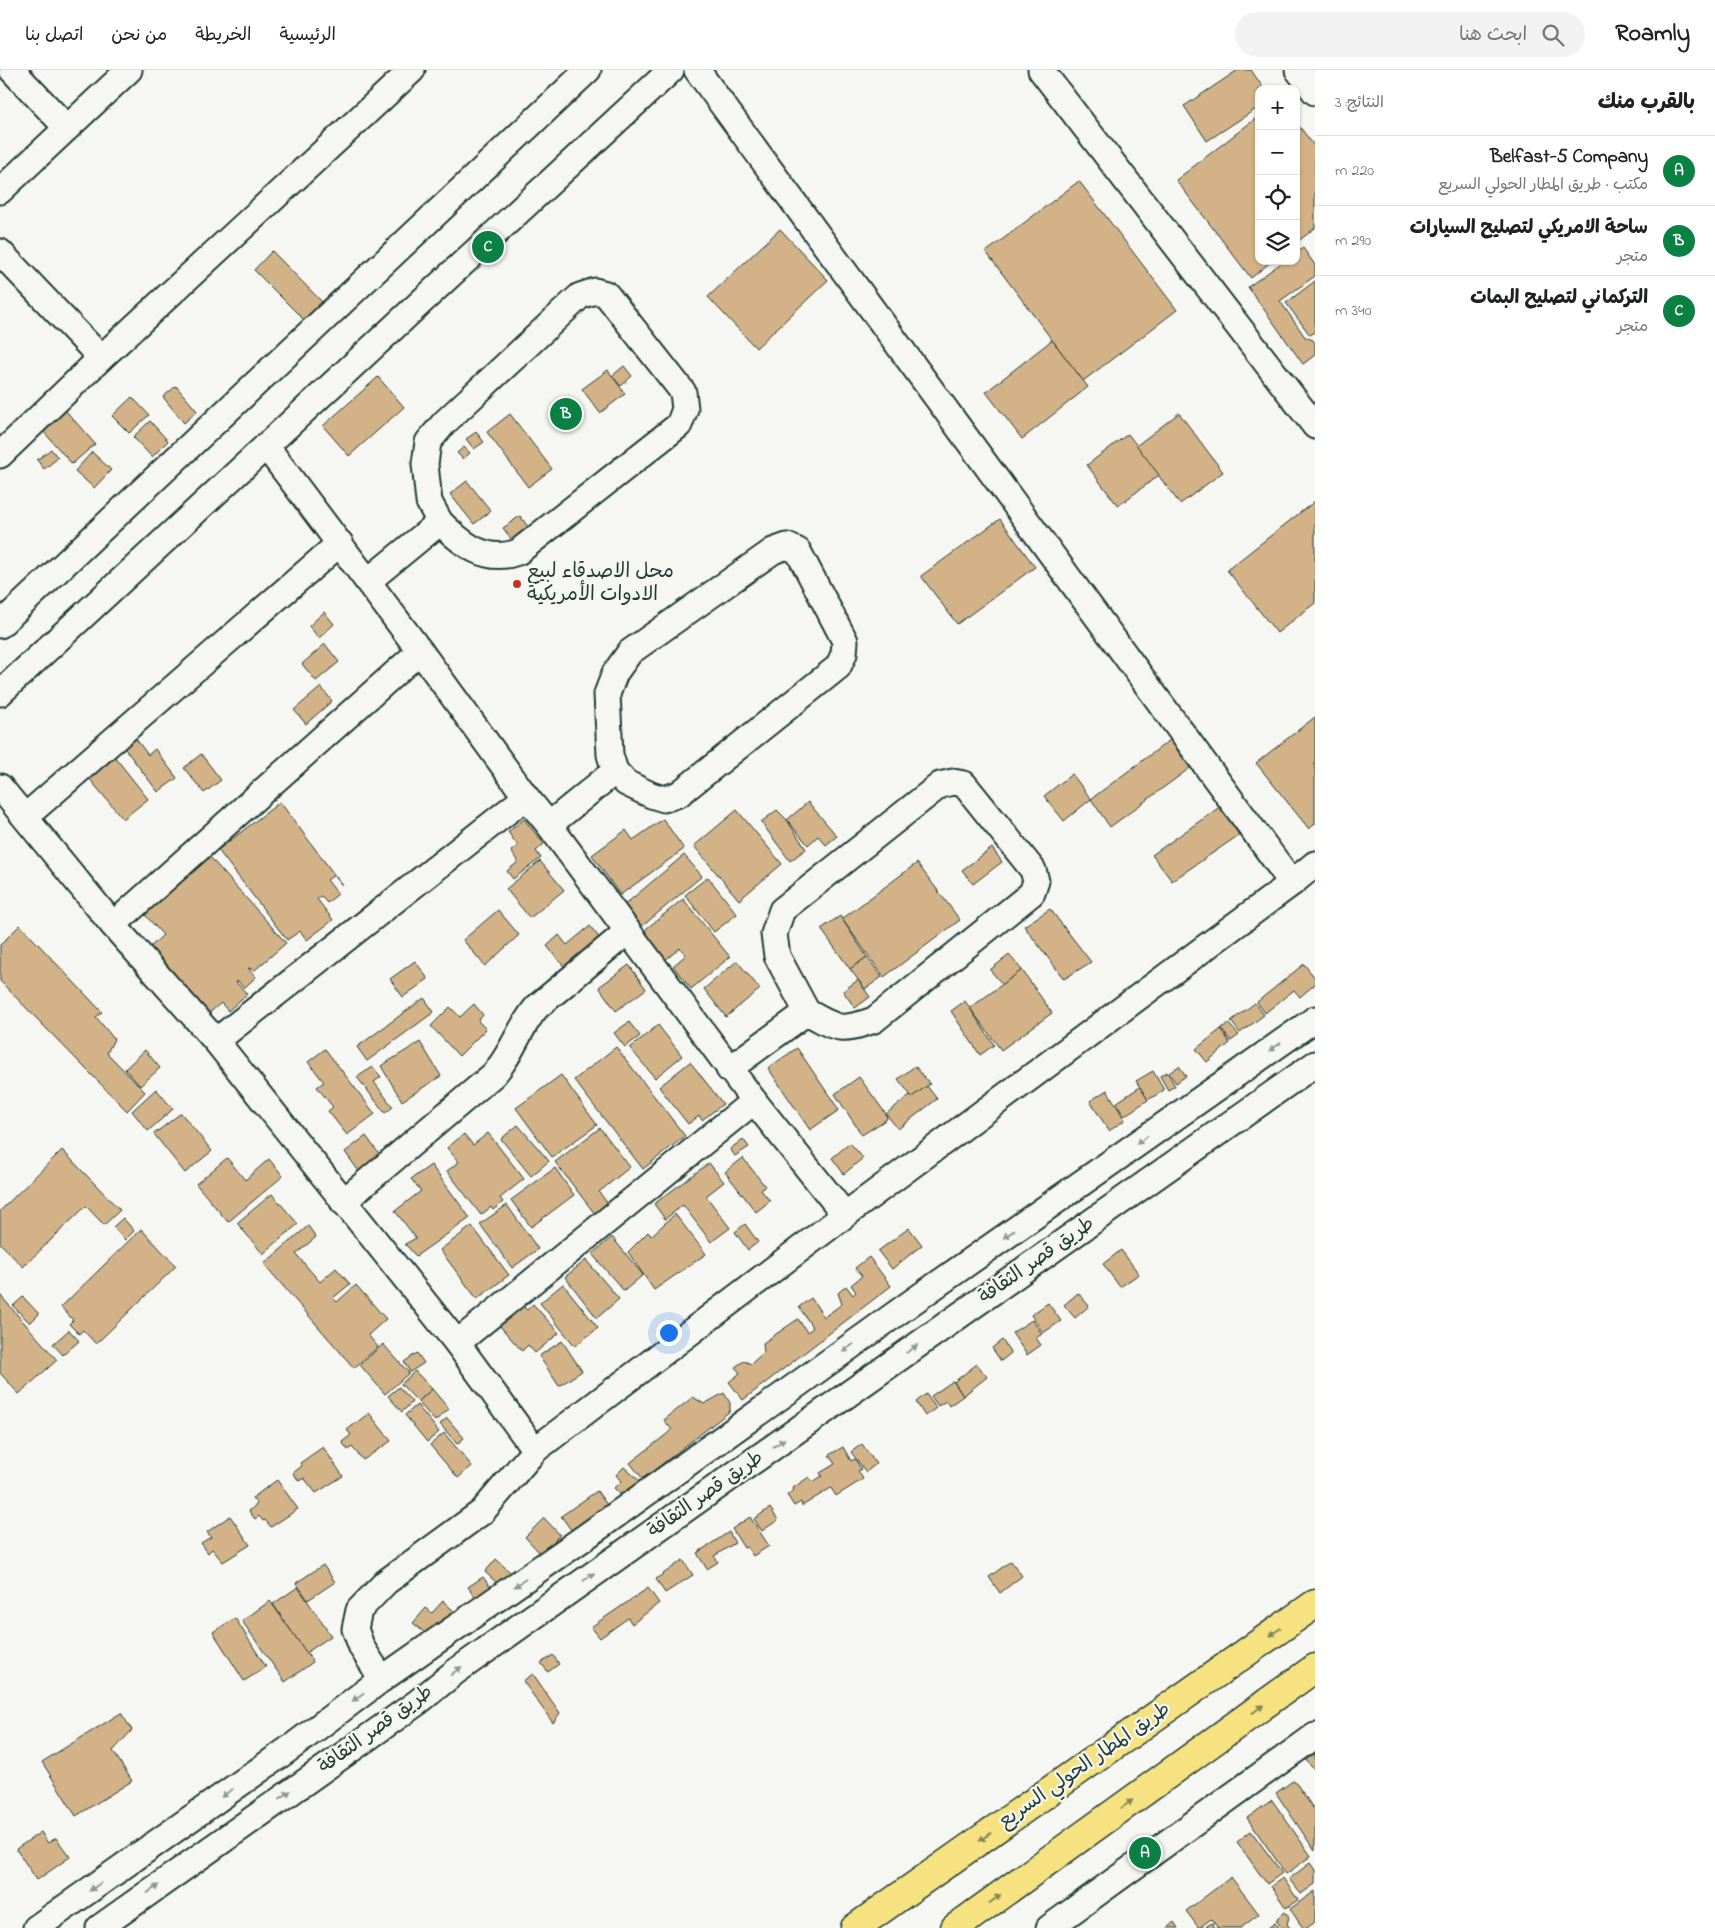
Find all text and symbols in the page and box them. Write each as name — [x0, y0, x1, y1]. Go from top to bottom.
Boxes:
search box — [1235, 12, 1585, 57]
text: Roamly — [1615, 17, 1690, 52]
icon: search — [1539, 21, 1567, 49]
text: ابحث هنا — [1459, 22, 1527, 49]
text: اتصل بنا — [25, 23, 83, 49]
text: من نحن — [111, 23, 167, 49]
text: الخريطة — [195, 23, 251, 49]
text: الرئيسية — [279, 23, 336, 49]
map controls — [1255, 85, 1300, 265]
button: + — [1255, 85, 1300, 130]
text: بالقرب منك — [1598, 88, 1695, 118]
text: النتائج: 3 — [1335, 91, 1384, 115]
button: − — [1255, 130, 1300, 175]
text: Belfast-5 Company — [1490, 144, 1648, 171]
text: 220 m — [1335, 159, 1374, 183]
text: A — [1674, 159, 1684, 183]
text: مكتب · طريق المطار الحولي السريع — [1438, 173, 1648, 197]
button: locate — [1255, 175, 1300, 220]
text: ساحة الامريكي لتصليح السيارات — [1410, 215, 1648, 242]
button: layers — [1255, 220, 1300, 265]
pin: C — [472, 228, 504, 266]
text: 290 m — [1335, 229, 1371, 253]
text: B — [1674, 229, 1684, 253]
text: متجر — [1617, 245, 1648, 269]
text: التركماني لتصليح البمات — [1470, 285, 1648, 312]
text: 340 m — [1335, 299, 1372, 323]
text: C — [1675, 299, 1683, 323]
text: متجر — [1617, 315, 1648, 339]
pin: B — [550, 395, 582, 433]
place label: محل الاصدقاء لبيع الادوات الأمريكية — [527, 558, 674, 610]
marker: محل الاصدقاء لبيع الادوات الأمريكية — [511, 578, 523, 590]
one-way arrow — [1268, 1042, 1282, 1052]
one-way arrow — [1135, 1135, 1149, 1145]
street label: طريق قصر الثقافة — [973, 1210, 1101, 1312]
one-way arrow — [1002, 1229, 1016, 1239]
your location — [656, 1320, 682, 1346]
one-way arrow — [841, 1343, 855, 1353]
one-way arrow — [905, 1345, 918, 1355]
one-way arrow — [772, 1438, 786, 1448]
street label: طريق قصر الثقافة — [642, 1444, 770, 1546]
one-way arrow — [582, 1572, 596, 1582]
one-way arrow — [513, 1578, 526, 1588]
one-way arrow — [1268, 1627, 1282, 1637]
one-way arrow — [449, 1666, 462, 1677]
street label: طريق قصر الثقافة — [313, 1678, 439, 1782]
one-way arrow — [352, 1691, 365, 1702]
street label: طريق المطار الحولي السريع — [993, 1696, 1178, 1837]
one-way arrow — [1251, 1704, 1265, 1714]
one-way arrow — [220, 1788, 234, 1798]
one-way arrow — [278, 1790, 292, 1800]
one-way arrow — [1120, 1799, 1133, 1809]
one-way arrow — [978, 1832, 992, 1842]
pin: A — [1129, 1834, 1161, 1872]
one-way arrow — [88, 1882, 101, 1892]
one-way arrow — [146, 1884, 159, 1895]
one-way arrow — [988, 1894, 1001, 1905]

